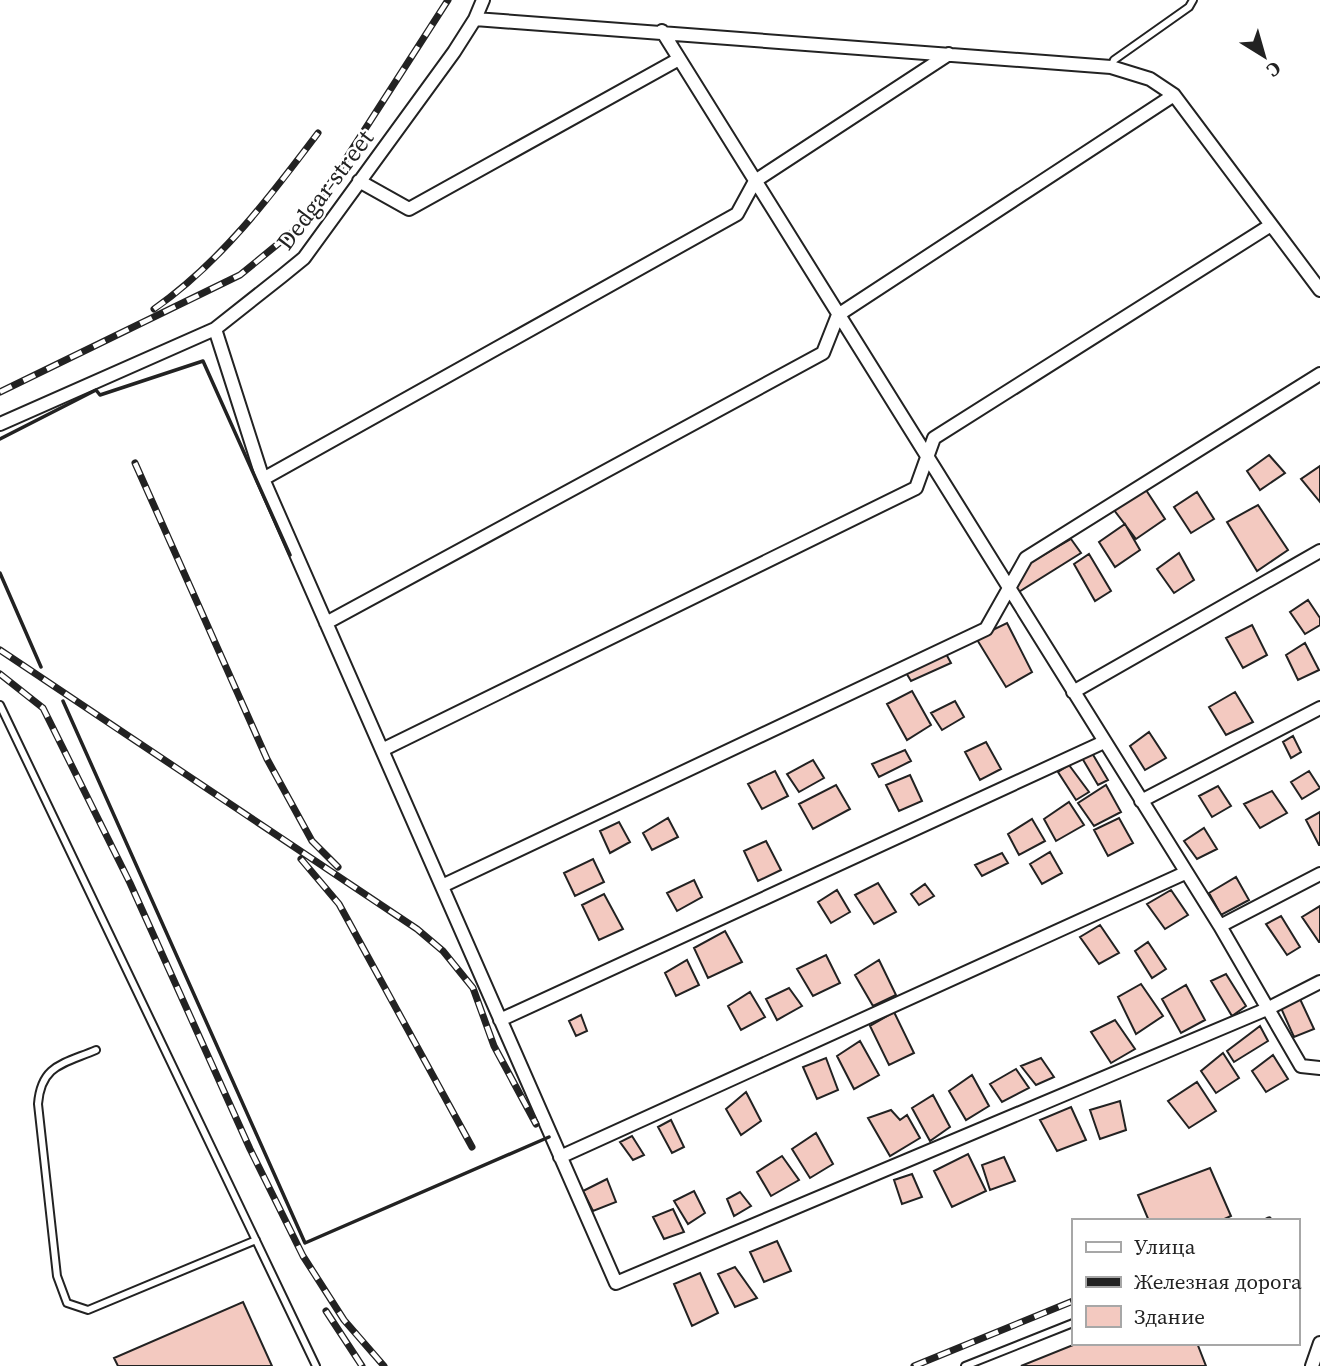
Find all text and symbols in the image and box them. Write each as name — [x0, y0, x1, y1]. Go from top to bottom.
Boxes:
north arrow — [1229, 21, 1299, 91]
text: С — [1262, 56, 1287, 84]
street label: Dedgar street — [268, 123, 381, 257]
legend — [1072, 1219, 1299, 1345]
text: Улица — [1134, 1232, 1196, 1261]
text: Железная дорога — [1134, 1267, 1302, 1296]
text: Здание — [1134, 1302, 1205, 1331]

